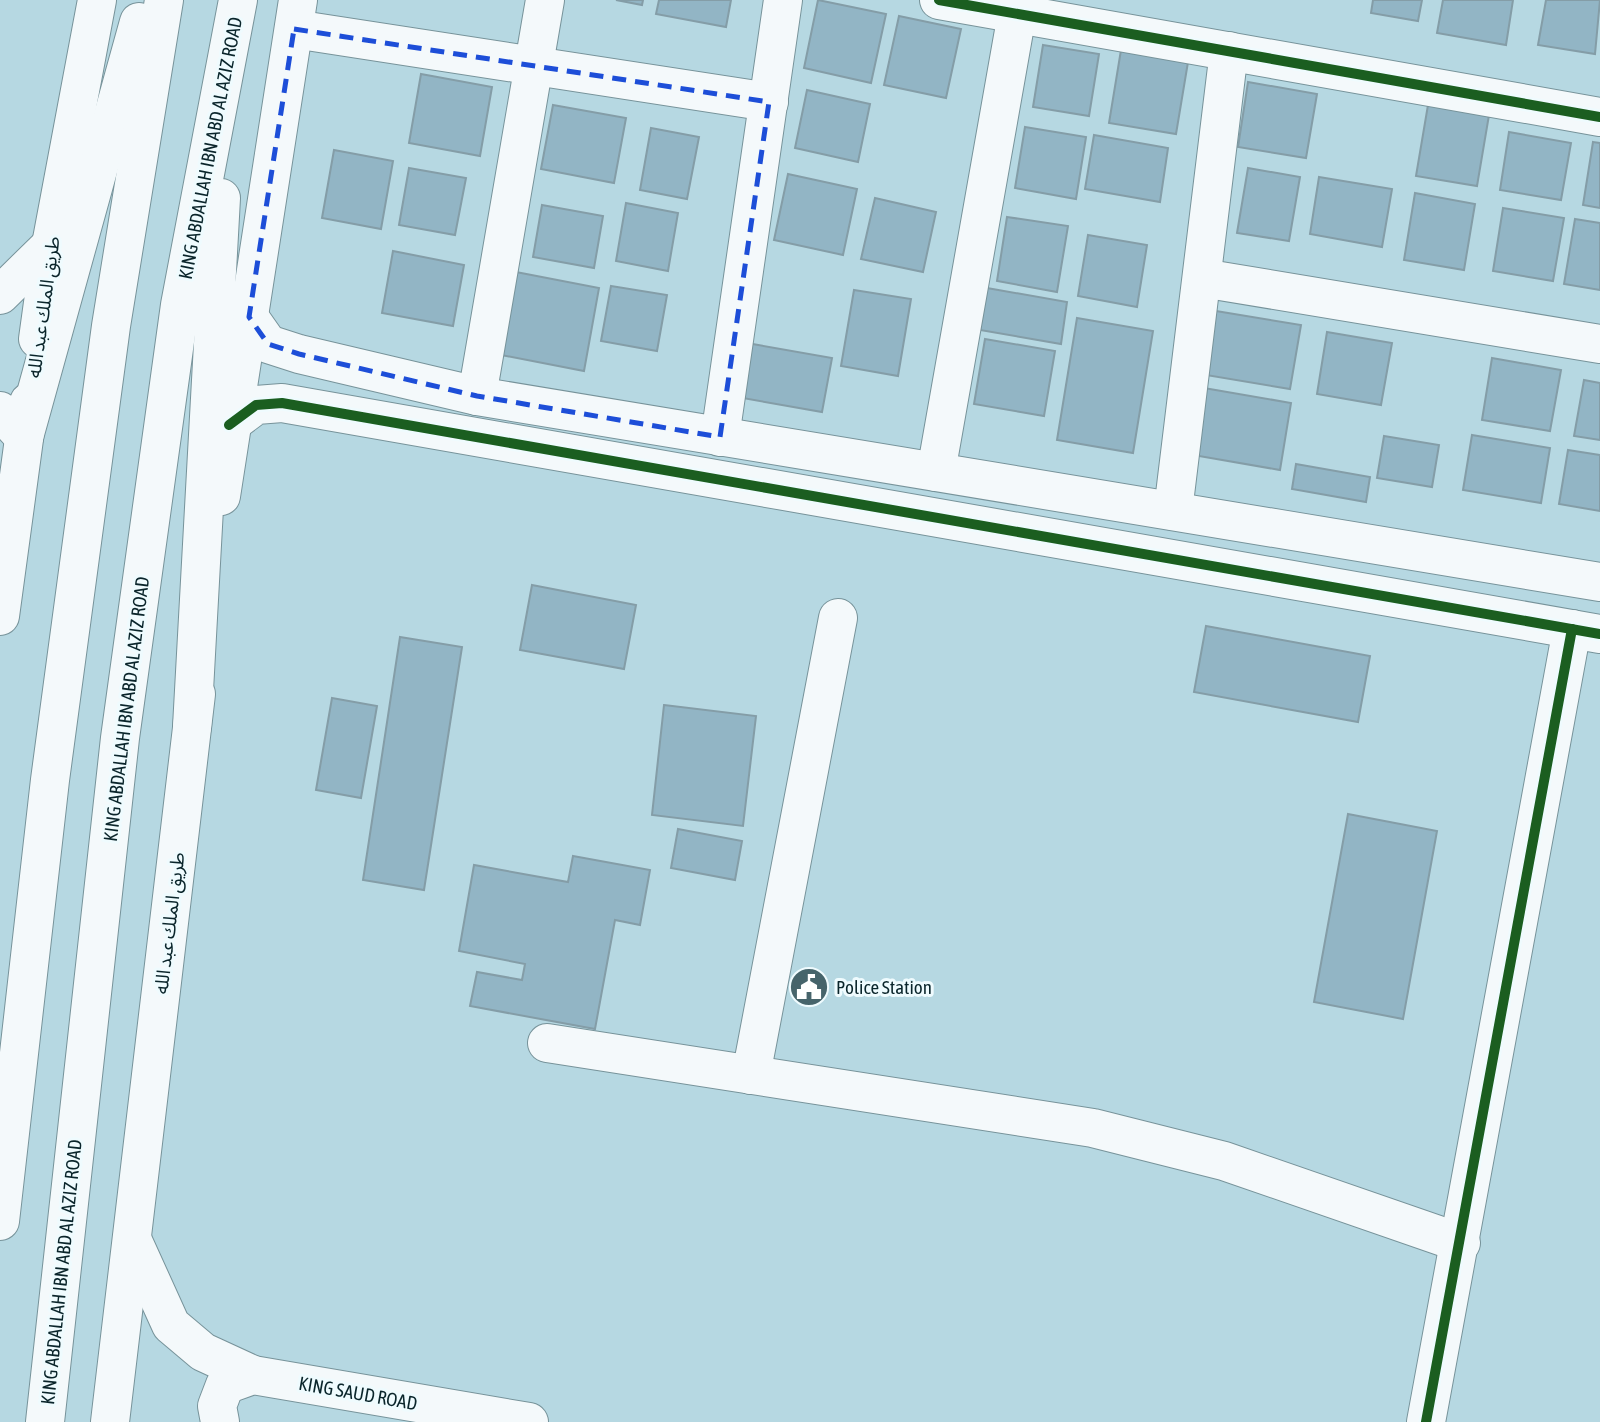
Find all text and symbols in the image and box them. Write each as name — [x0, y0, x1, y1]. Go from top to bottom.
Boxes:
street label: KING ABDALLAH IBN ABD AL AZIZ ROAD — [174, 15, 246, 281]
street label: طريق الملك عبد الله — [22, 235, 65, 379]
street label: KING ABDALLAH IBN ABD AL AZIZ ROAD — [99, 575, 153, 843]
street label: طريق الملك عبد الله — [149, 851, 190, 995]
public building icon: Police Station — [788, 966, 830, 1008]
place label: Police Station — [836, 976, 932, 998]
street label: KING ABDALLAH IBN ABD AL AZIZ ROAD — [36, 1138, 86, 1406]
street label: KING SAUD ROAD — [297, 1372, 419, 1414]

